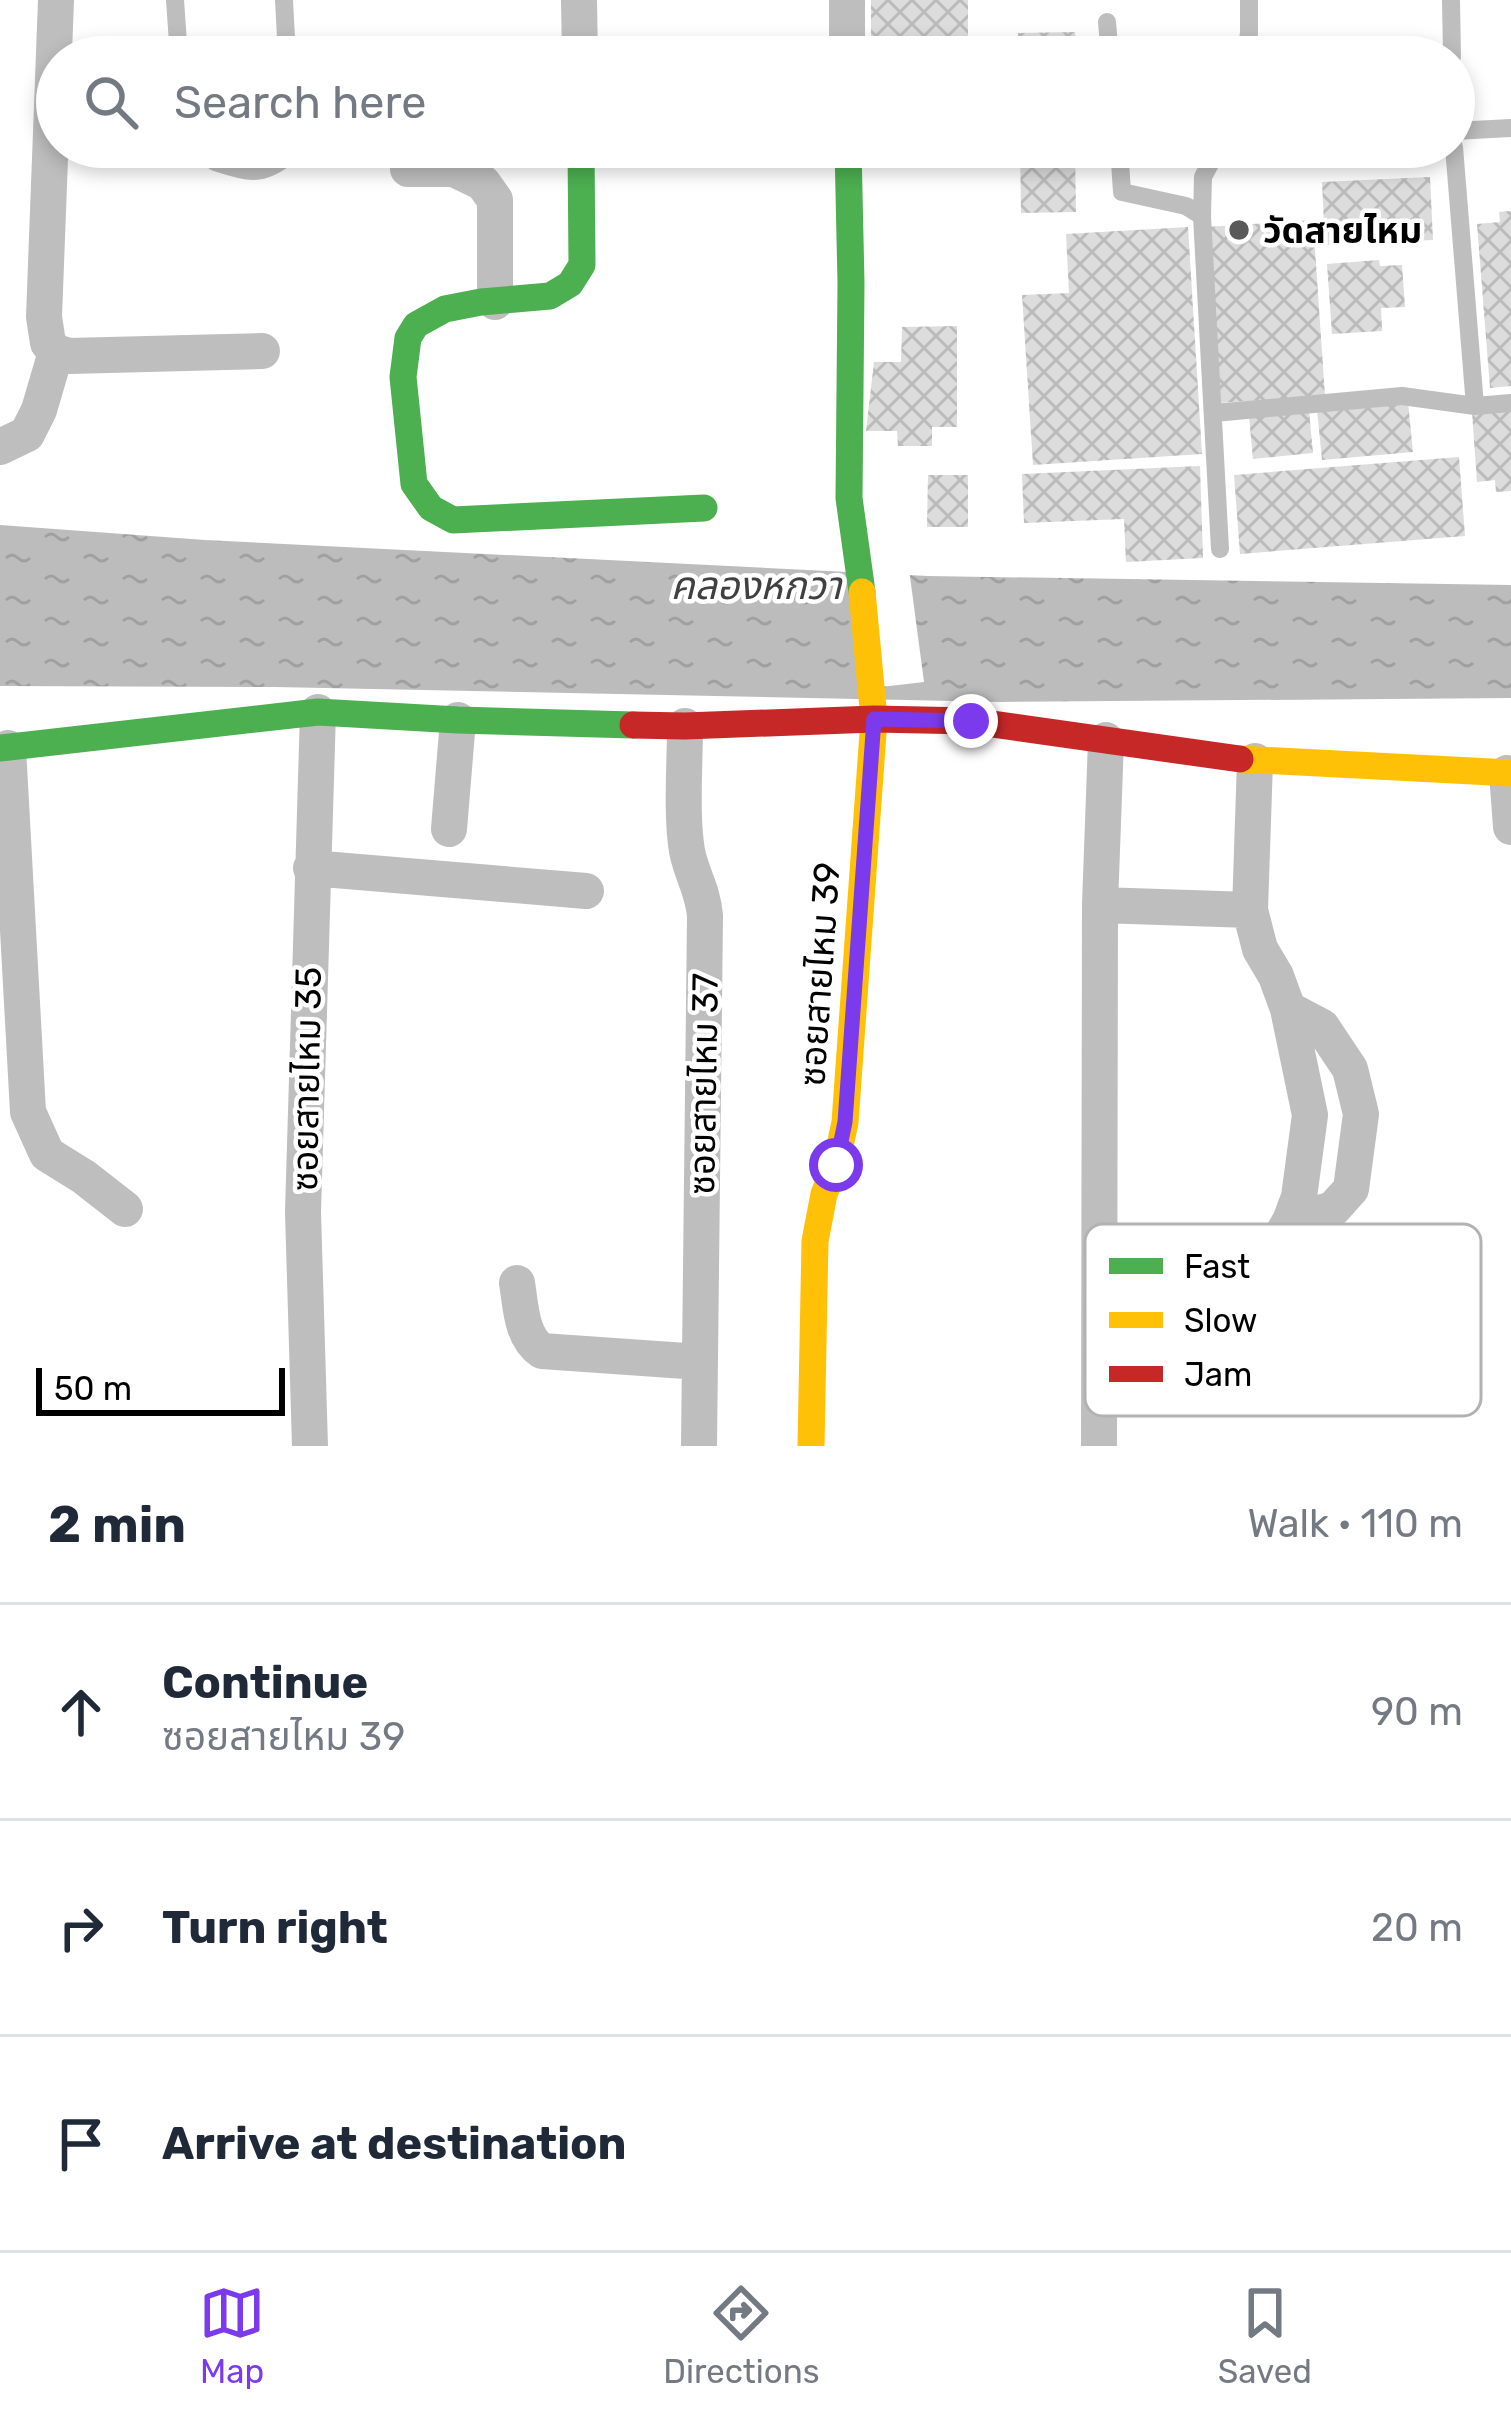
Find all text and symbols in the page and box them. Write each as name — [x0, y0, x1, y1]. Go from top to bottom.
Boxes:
search box — [36, 36, 1475, 168]
icon: search — [78, 69, 144, 135]
text: Search here — [174, 76, 426, 129]
place label: วัดสายไหม — [1263, 209, 1422, 252]
marker: วัดสายไหม — [1226, 217, 1252, 243]
water label: คลองหกวา — [671, 563, 844, 609]
route end — [944, 694, 998, 748]
street label: ซอยสายไหม 39 — [790, 860, 849, 1088]
street label: ซอยสายไหม 35 — [283, 966, 330, 1192]
street label: ซอยสายไหม 37 — [680, 973, 727, 1195]
route start — [809, 1138, 863, 1192]
legend — [1085, 1224, 1481, 1416]
text: Fast — [1184, 1247, 1250, 1286]
text: Slow — [1184, 1301, 1258, 1340]
text: Jam — [1184, 1355, 1252, 1394]
scale bar — [36, 1362, 285, 1415]
text: 50 m — [54, 1369, 132, 1408]
text: 2 min — [48, 1494, 186, 1555]
text: Walk · 110 m — [1248, 1501, 1463, 1547]
text: Continue — [162, 1656, 368, 1709]
icon: ahead — [48, 1679, 114, 1745]
text: 90 m — [1371, 1689, 1463, 1735]
text: ซอยสายไหม 39 — [162, 1714, 405, 1760]
icon: right — [48, 1895, 114, 1961]
text: Turn right — [162, 1901, 388, 1954]
text: 20 m — [1371, 1905, 1463, 1951]
icon: arrive — [48, 2111, 114, 2177]
text: Arrive at destination — [162, 2117, 627, 2170]
tab: Map — [199, 2280, 265, 2391]
tab: Directions — [663, 2280, 820, 2391]
tab: Saved — [1218, 2280, 1312, 2391]

